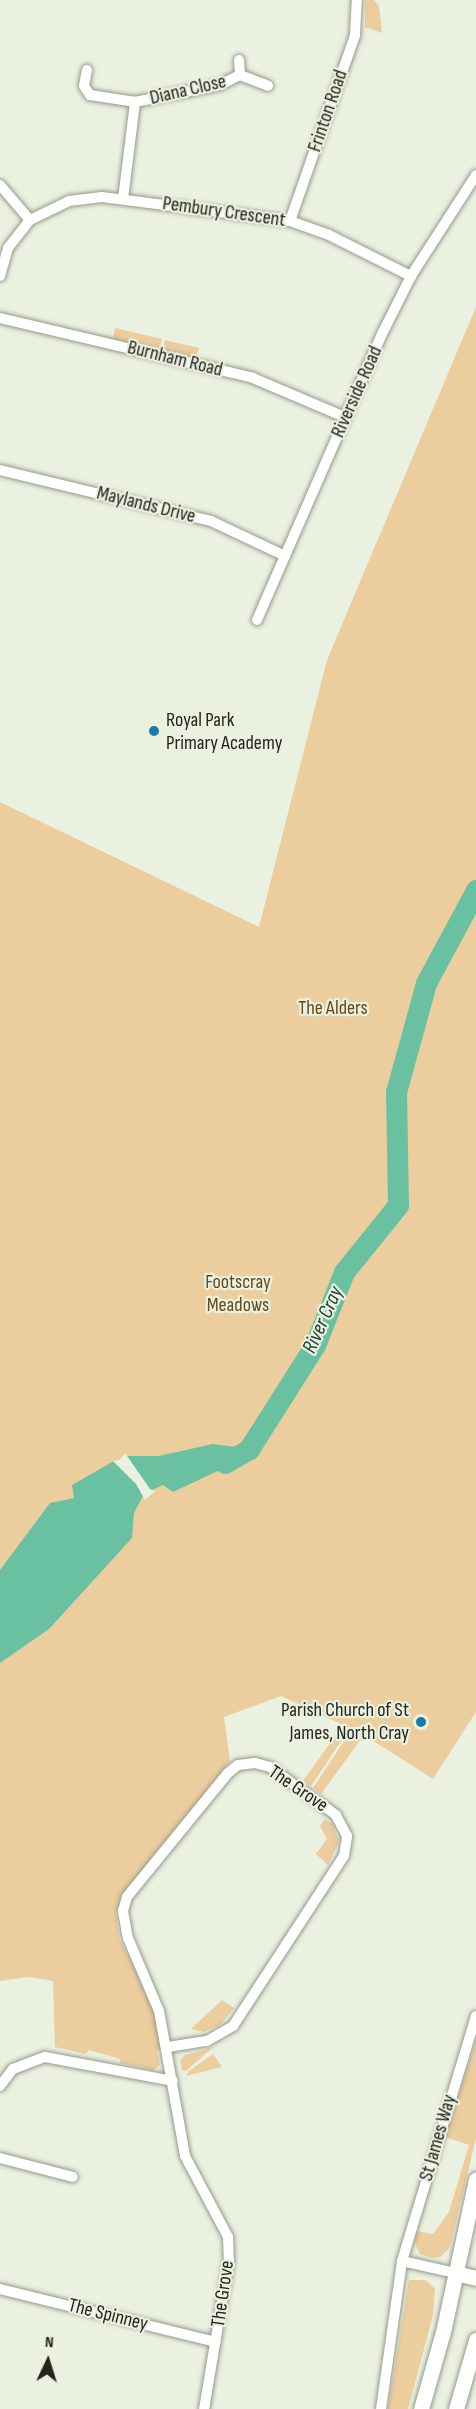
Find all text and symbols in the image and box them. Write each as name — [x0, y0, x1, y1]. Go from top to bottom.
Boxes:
street label: Frinton Road — [303, 67, 353, 155]
street label: Diana Close — [147, 70, 229, 110]
street label: Pembury Crescent — [161, 192, 287, 232]
street label: Burnham Road — [125, 336, 225, 382]
street label: Riverside Road — [326, 342, 388, 442]
street label: Maylands Drive — [94, 481, 198, 529]
place label: Royal Park Primary Academy — [166, 708, 282, 755]
marker: Royal Park Primary Academy — [147, 724, 161, 738]
park label: The Alders — [298, 996, 368, 1020]
park label: Footscray Meadows — [205, 1270, 271, 1317]
water label: River Cray — [297, 1283, 349, 1357]
place label: Parish Church of St James, North Cray — [281, 1698, 409, 1745]
marker: Parish Church of St James, North Cray — [414, 1715, 428, 1729]
street label: The Grove — [264, 1760, 332, 1818]
street label: St James Way — [414, 2092, 462, 2184]
street label: The Grove — [206, 2259, 240, 2329]
street label: The Spinney — [66, 2294, 150, 2336]
north arrow — [18, 2331, 78, 2391]
text: N — [44, 2333, 54, 2352]

